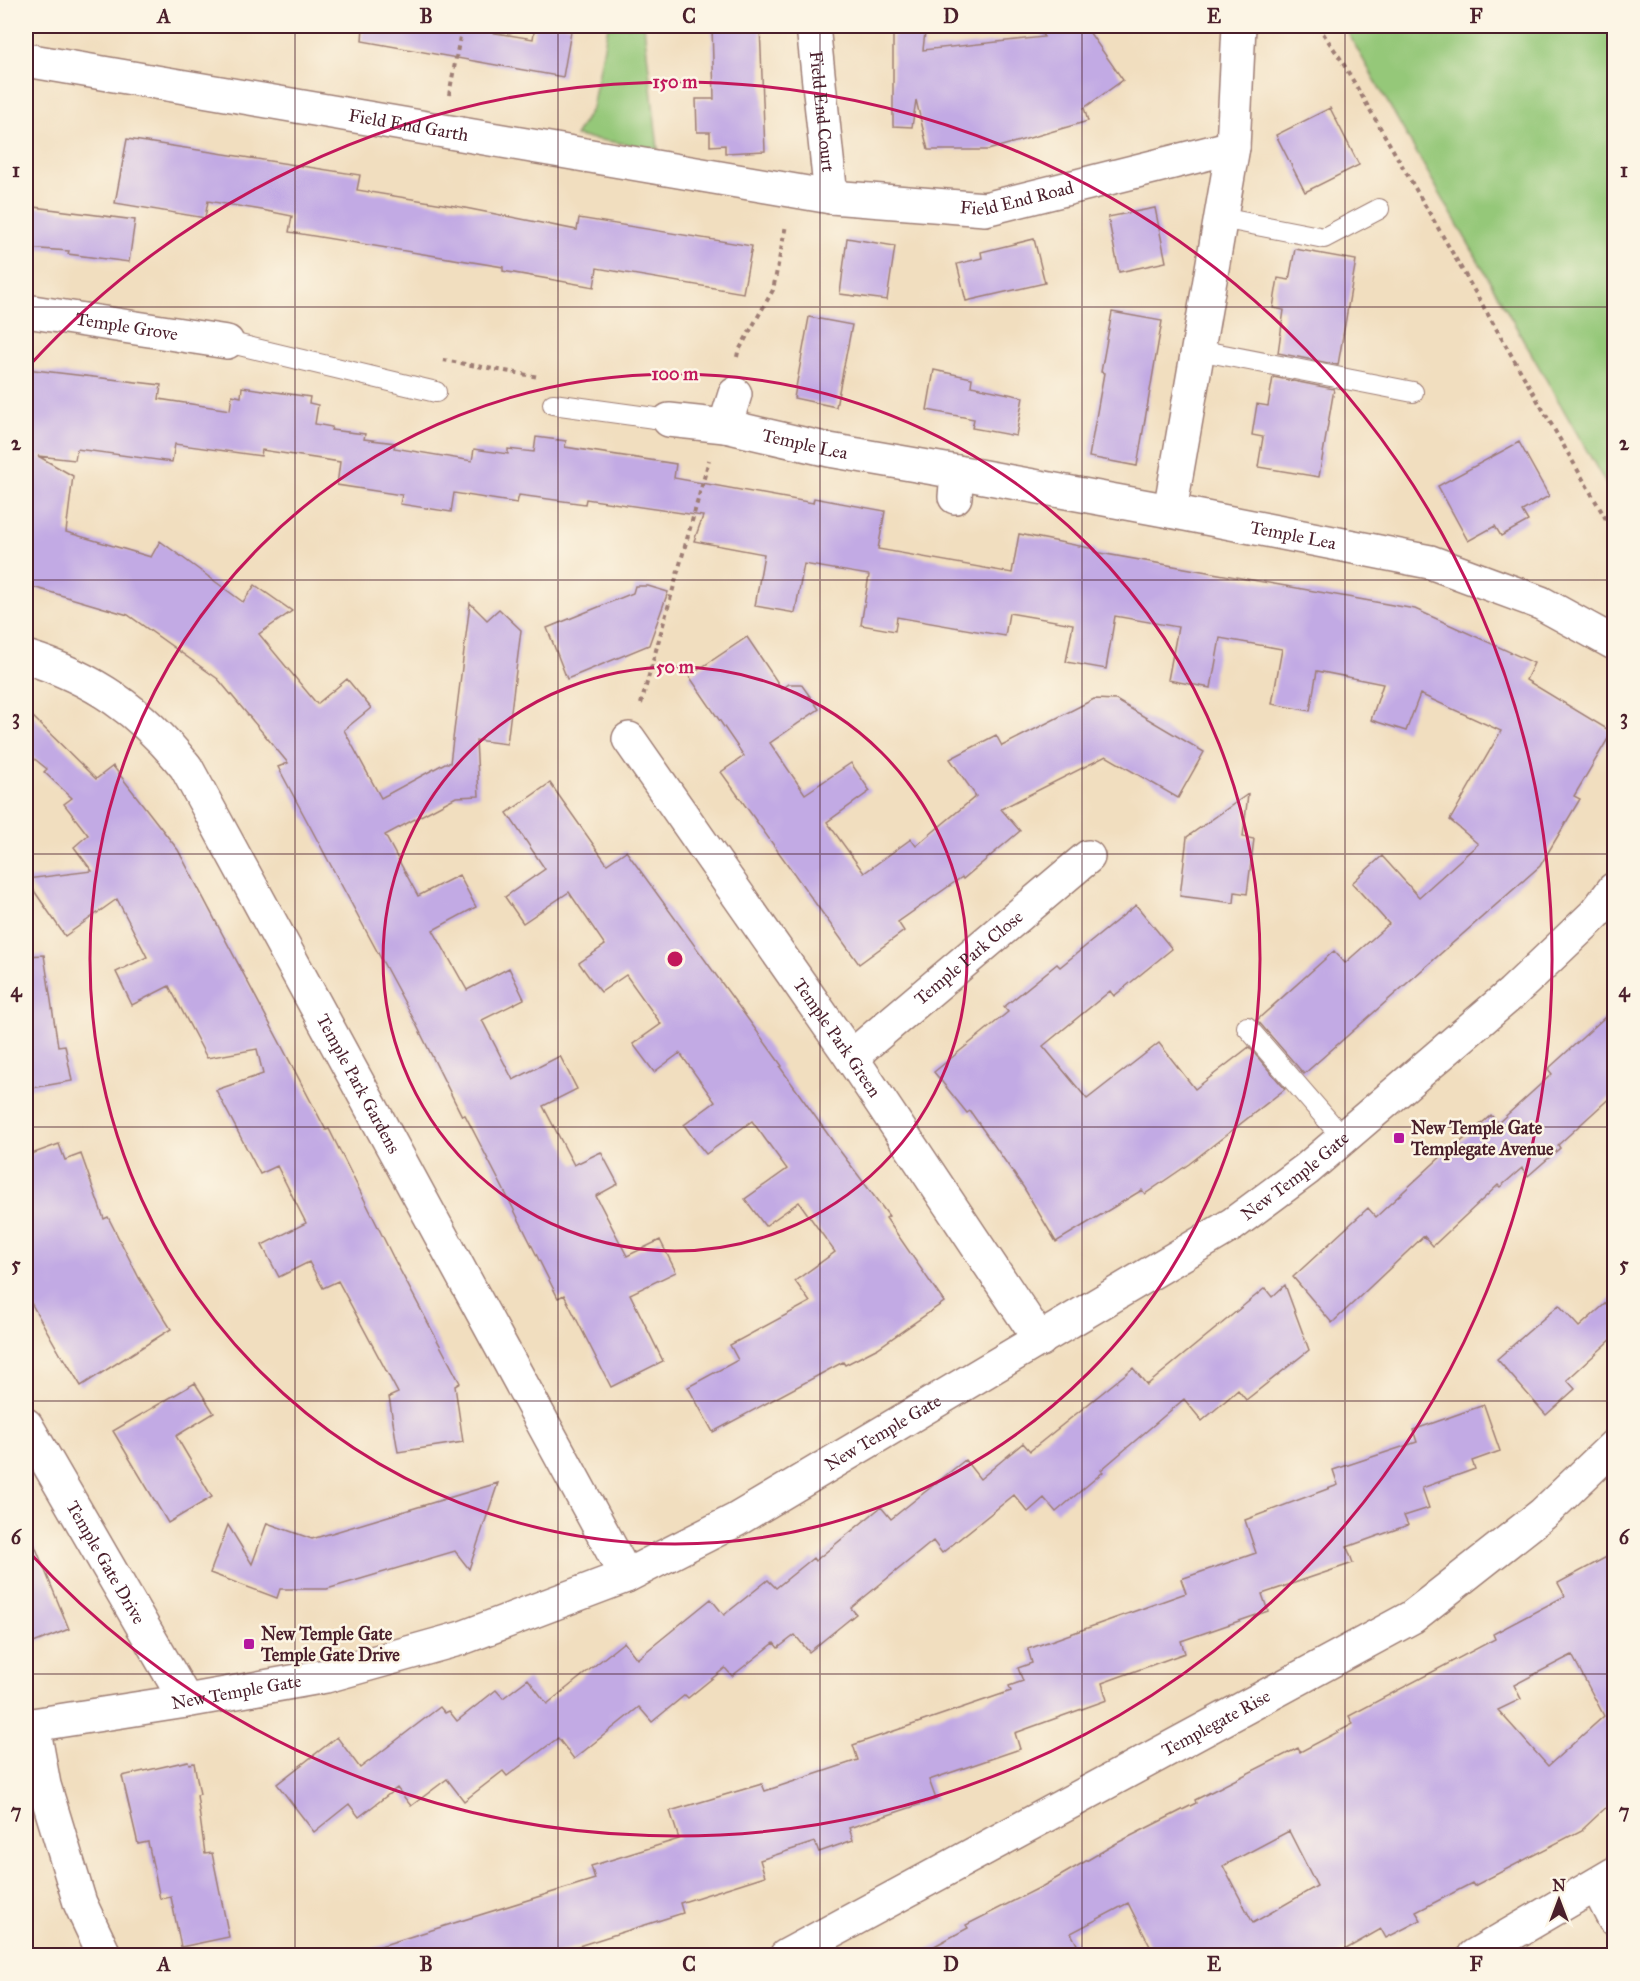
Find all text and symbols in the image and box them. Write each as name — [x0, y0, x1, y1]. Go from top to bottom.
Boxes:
text: A — [155, 4, 171, 28]
text: B — [419, 4, 433, 28]
text: C — [682, 4, 696, 28]
text: D — [943, 4, 959, 28]
text: E — [1207, 4, 1222, 28]
text: F — [1469, 4, 1483, 28]
street label: Field End Court — [805, 50, 839, 174]
text: 150 m — [653, 71, 698, 93]
street label: Field End Garth — [347, 104, 470, 146]
text: 1 — [12, 158, 20, 182]
text: 1 — [1620, 158, 1628, 182]
street label: Field End Road — [959, 176, 1076, 220]
street label: Temple Grove — [74, 308, 180, 345]
text: 100 m — [652, 363, 699, 385]
street label: Temple Lea — [760, 424, 850, 464]
text: 2 — [11, 431, 22, 455]
text: 2 — [1619, 431, 1630, 455]
street label: Temple Lea — [1248, 516, 1338, 554]
text: 50 m — [656, 656, 695, 678]
text: 3 — [12, 705, 20, 730]
text: 3 — [1620, 705, 1628, 730]
street label: Temple Park Close — [910, 906, 1028, 1010]
centre of rings — [665, 949, 685, 969]
street label: Temple Park Green — [788, 974, 886, 1102]
text: 4 — [10, 978, 22, 1003]
text: 4 — [1618, 978, 1630, 1003]
street label: Temple Park Gardens — [312, 1010, 405, 1157]
place label: New Temple Gate Templegate Avenue — [1410, 1117, 1554, 1161]
street label: New Temple Gate — [1237, 1127, 1354, 1225]
marker: New Temple Gate Templegate Avenue — [1392, 1131, 1406, 1145]
text: 5 — [11, 1252, 21, 1276]
text: 5 — [1619, 1252, 1629, 1276]
street label: New Temple Gate — [821, 1389, 945, 1476]
street label: Temple Gate Drive — [61, 1497, 150, 1628]
text: 6 — [11, 1525, 23, 1549]
text: 6 — [1619, 1525, 1631, 1549]
place label: New Temple Gate Temple Gate Drive — [260, 1623, 400, 1667]
marker: New Temple Gate Temple Gate Drive — [242, 1637, 256, 1651]
street label: New Temple Gate — [170, 1670, 303, 1714]
street label: Templegate Rise — [1158, 1685, 1274, 1761]
text: 7 — [11, 1799, 22, 1823]
text: 7 — [1619, 1799, 1630, 1823]
north arrow — [1529, 1870, 1589, 1930]
text: N — [1552, 1876, 1566, 1895]
text: A — [155, 1952, 171, 1976]
text: B — [419, 1952, 433, 1976]
text: C — [682, 1952, 696, 1976]
text: D — [943, 1952, 959, 1976]
text: E — [1207, 1952, 1222, 1976]
text: F — [1469, 1952, 1483, 1976]

